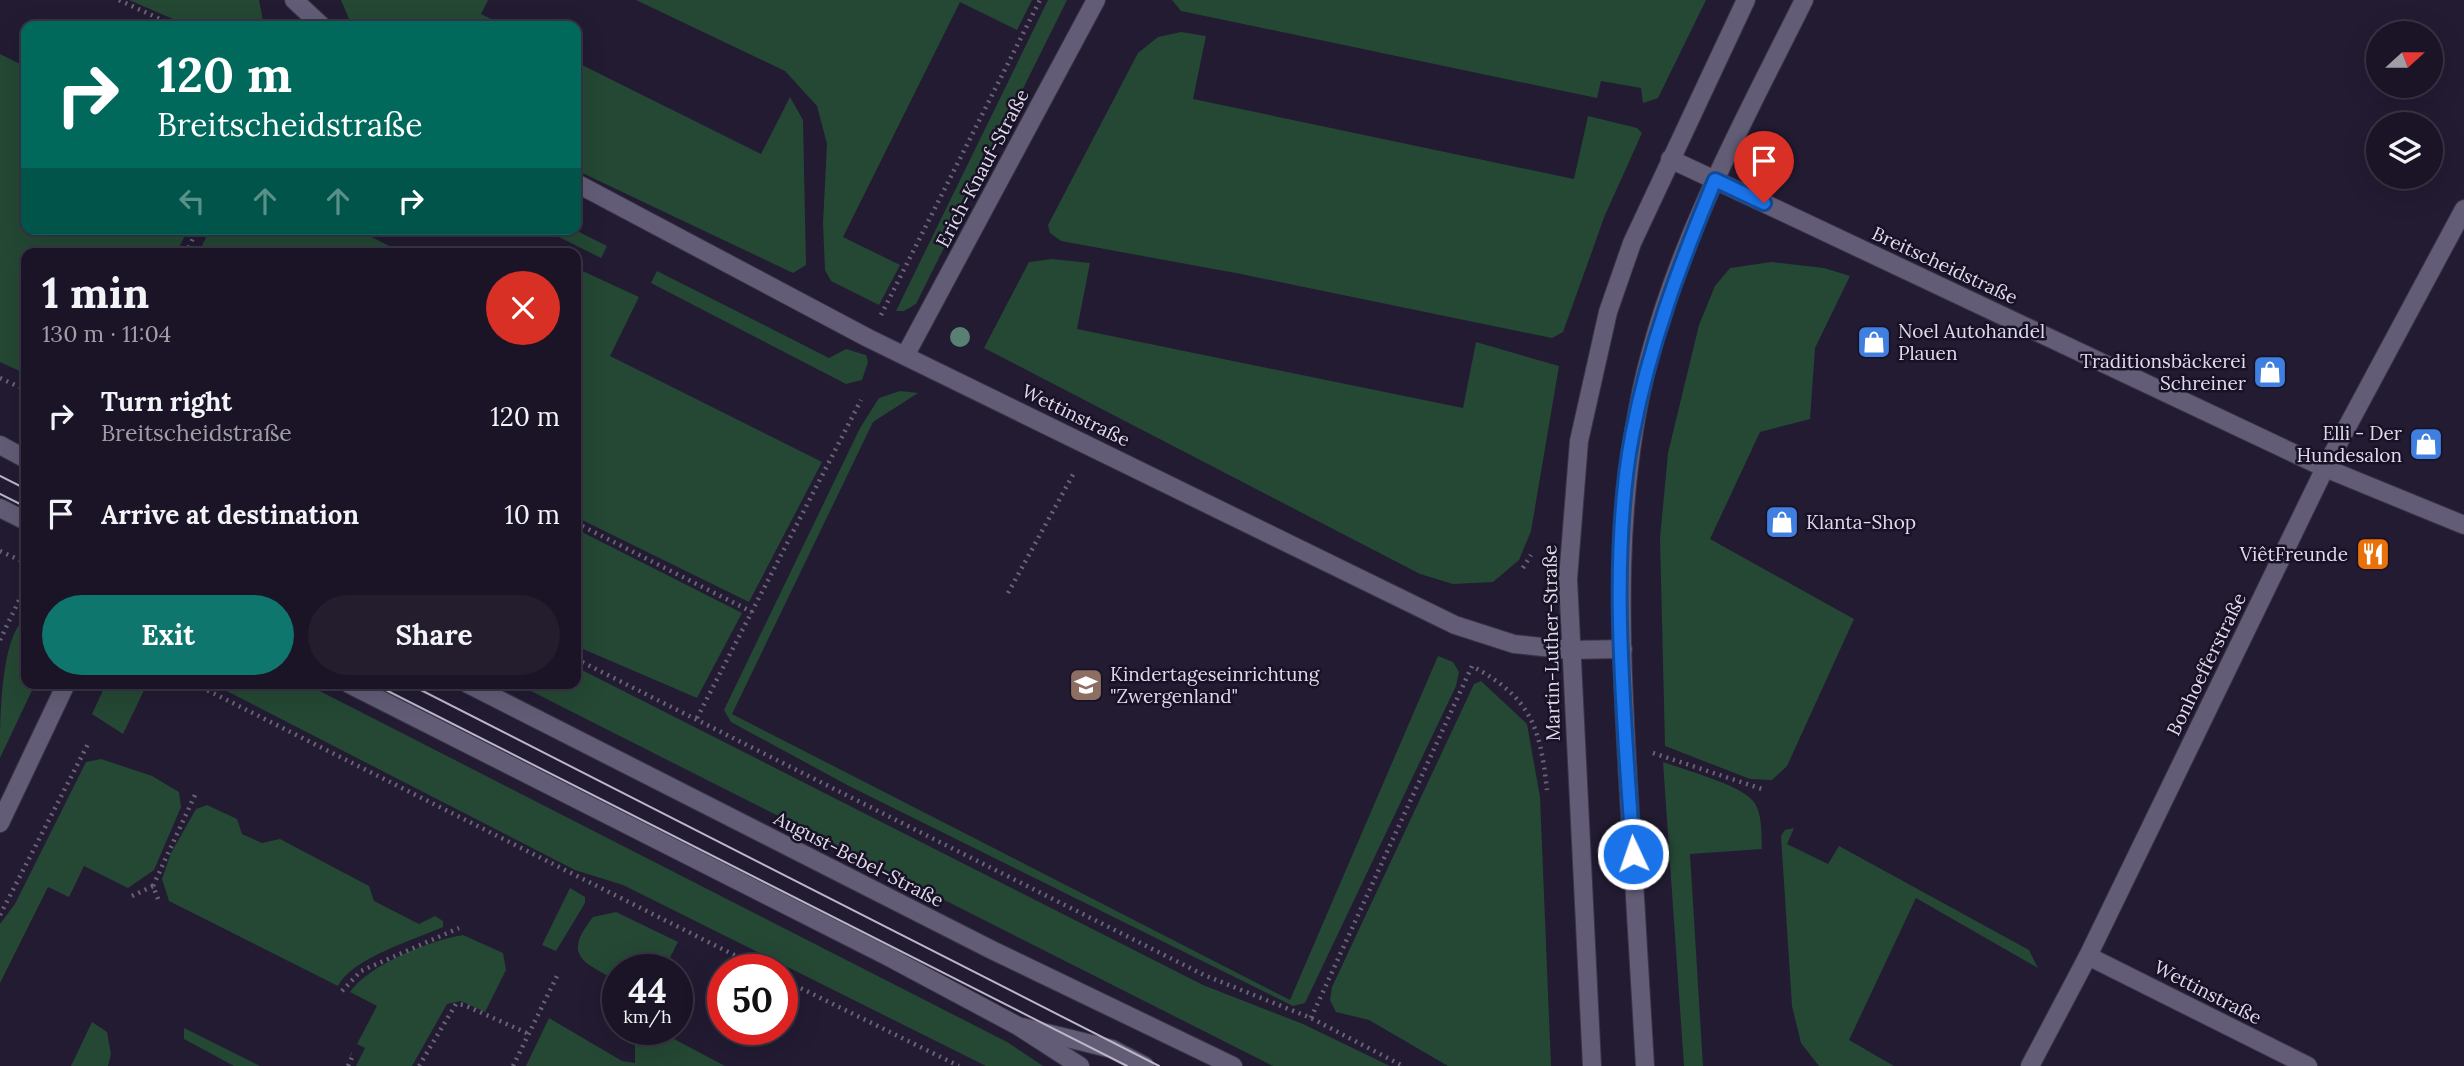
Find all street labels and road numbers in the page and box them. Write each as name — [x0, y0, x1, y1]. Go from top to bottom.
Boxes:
street label: Erich-Knauf-Straße — [930, 85, 1034, 251]
street label: Breitscheidstraße — [1869, 221, 2021, 309]
street label: Wettinstraße — [1018, 378, 1134, 452]
street label: Martin-Luther-Straße — [1537, 545, 1565, 741]
street label: Bonhoefferstraße — [2161, 589, 2251, 739]
street label: August-Bebel-Straße — [769, 805, 948, 912]
street label: Wettinstraße — [2150, 955, 2266, 1029]

